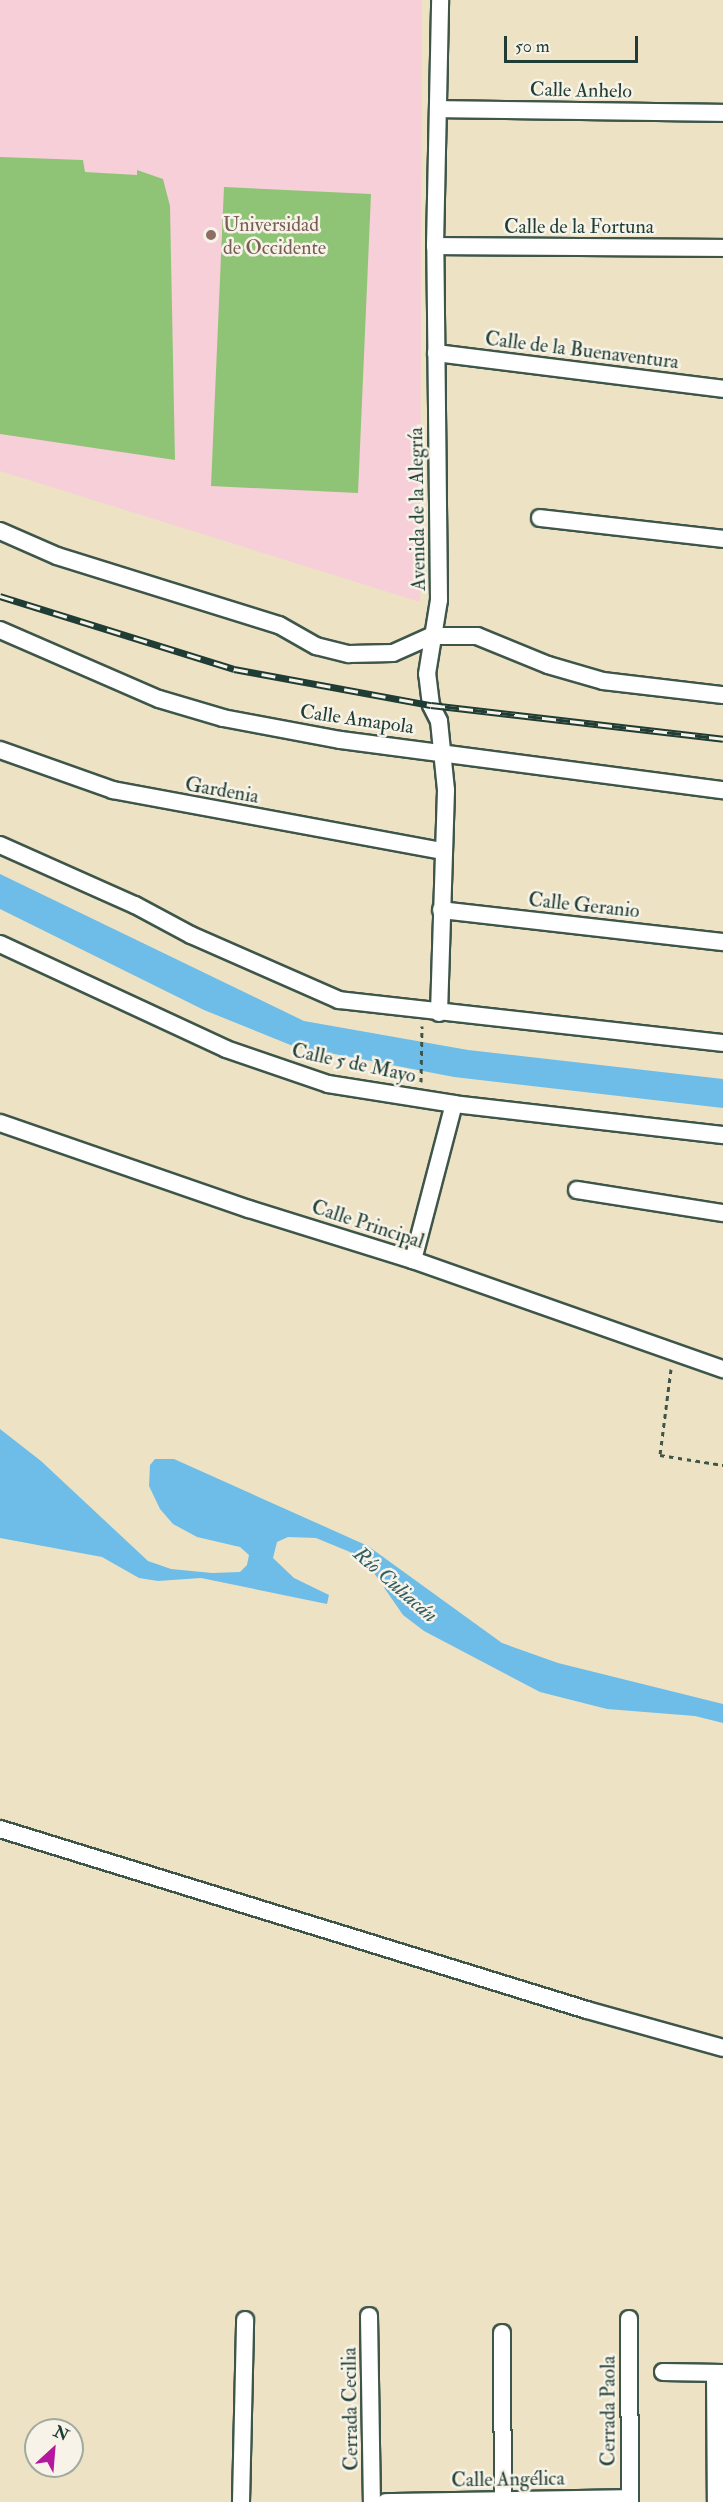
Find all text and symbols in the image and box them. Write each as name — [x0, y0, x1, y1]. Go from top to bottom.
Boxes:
scale bar — [507, 24, 640, 62]
text: 50 m — [515, 35, 550, 58]
street label: Calle Anhelo — [530, 77, 632, 103]
place label: Universidad de Occidente — [223, 212, 326, 259]
street label: Calle de la Fortuna — [504, 214, 654, 238]
marker: Universidad de Occidente — [204, 228, 218, 242]
street label: Calle de la Buenaventura — [484, 326, 680, 374]
street label: Avenida de la Alegría — [404, 427, 430, 591]
street label: Calle Amapola — [298, 699, 416, 739]
street label: Gardenia — [183, 772, 261, 808]
street label: Calle Geranio — [527, 887, 641, 923]
street label: Calle 5 de Mayo — [290, 1038, 418, 1088]
street label: Calle Principal — [309, 1195, 427, 1253]
water label: Río Culiacán — [348, 1542, 442, 1628]
street label: Cerrada Cecilia — [337, 2347, 363, 2471]
street label: Cerrada Paola — [596, 2356, 620, 2466]
north arrow — [24, 2418, 84, 2478]
text: N — [50, 2421, 72, 2446]
street label: Calle Angélica — [451, 2466, 565, 2492]

